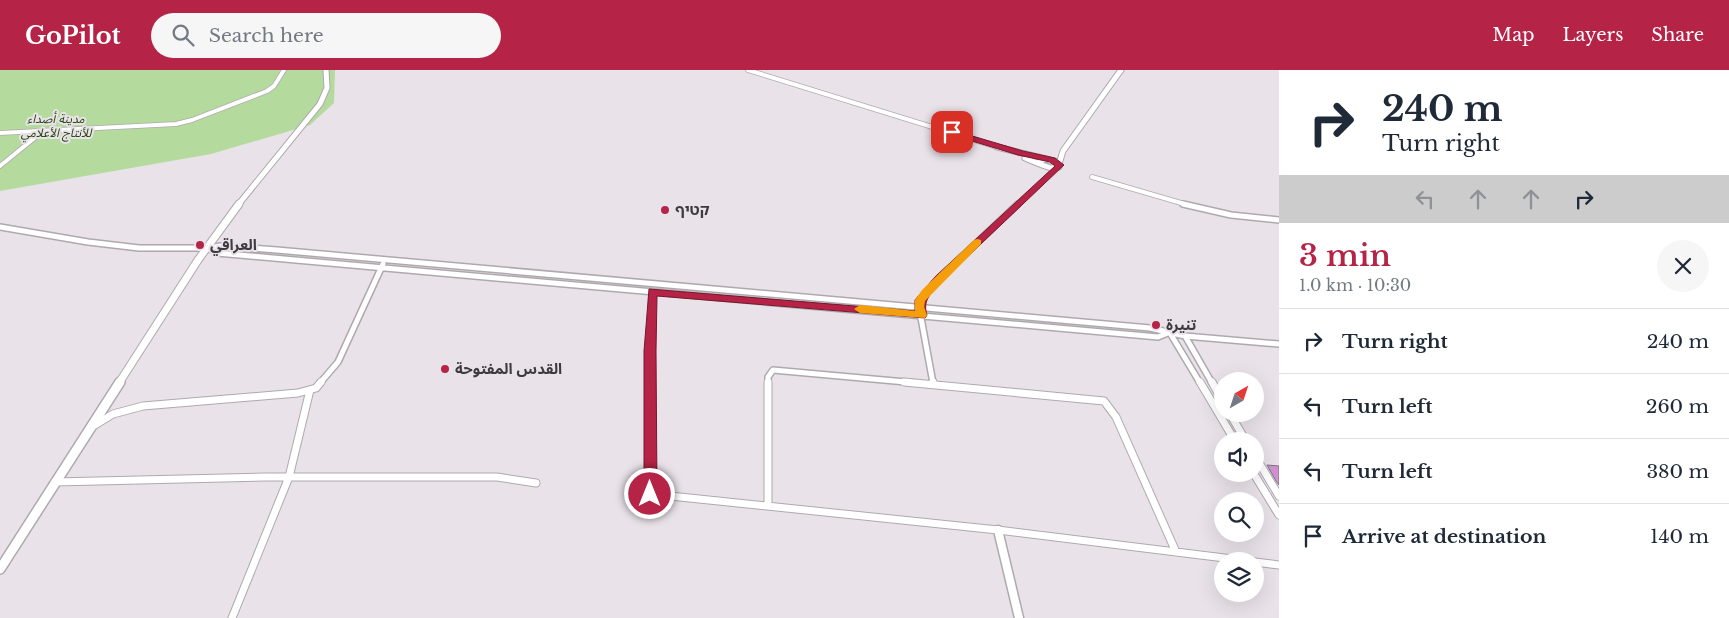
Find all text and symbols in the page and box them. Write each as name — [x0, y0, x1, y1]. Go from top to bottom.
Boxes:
search box — [151, 13, 501, 58]
text: GoPilot — [25, 21, 121, 50]
icon: search — [169, 21, 197, 49]
text: Search here — [209, 24, 324, 47]
text: Map — [1493, 24, 1534, 46]
text: Layers — [1562, 24, 1623, 46]
text: Share — [1651, 24, 1704, 46]
text: 240 m — [1382, 87, 1502, 130]
icon: right — [1299, 90, 1364, 155]
park label: مدينة أصداء للأنتاج الأعلامي — [21, 111, 93, 143]
pin — [931, 111, 973, 153]
icon: arrive — [938, 118, 966, 146]
text: Turn right — [1382, 130, 1500, 157]
icon: left — [1411, 185, 1439, 213]
icon: ahead — [1464, 185, 1492, 213]
icon: ahead — [1517, 185, 1545, 213]
icon: right — [1570, 185, 1598, 213]
place label: קטיף — [675, 200, 710, 219]
marker: קטיף — [659, 204, 671, 216]
place label: العراقي — [210, 235, 257, 256]
text: 3 min — [1299, 237, 1391, 274]
marker: العراقي — [194, 239, 206, 251]
button: close — [1657, 240, 1709, 292]
text: 1.0 km · 10:30 — [1299, 275, 1411, 295]
place label: تنيرة — [1166, 315, 1197, 334]
marker: تنيرة — [1150, 319, 1162, 331]
icon: right — [1299, 327, 1327, 355]
text: Turn right — [1342, 330, 1448, 353]
text: 240 m — [1647, 330, 1709, 353]
place label: القدس المفتوحة — [455, 359, 562, 378]
marker: القدس المفتوحة — [439, 363, 451, 375]
north arrow — [1214, 372, 1264, 422]
map controls — [1214, 372, 1264, 602]
icon: left — [1299, 392, 1327, 420]
text: Turn left — [1342, 395, 1433, 418]
text: 260 m — [1646, 395, 1709, 418]
button: sound — [1214, 432, 1264, 482]
icon: left — [1299, 457, 1327, 485]
text: Turn left — [1342, 460, 1433, 483]
text: 380 m — [1646, 460, 1709, 483]
position arrow — [623, 467, 675, 519]
button: search — [1214, 492, 1264, 542]
icon: arrive — [1299, 522, 1327, 550]
text: Arrive at destination — [1342, 525, 1546, 548]
text: 140 m — [1650, 525, 1709, 548]
button: layers — [1214, 552, 1264, 602]

